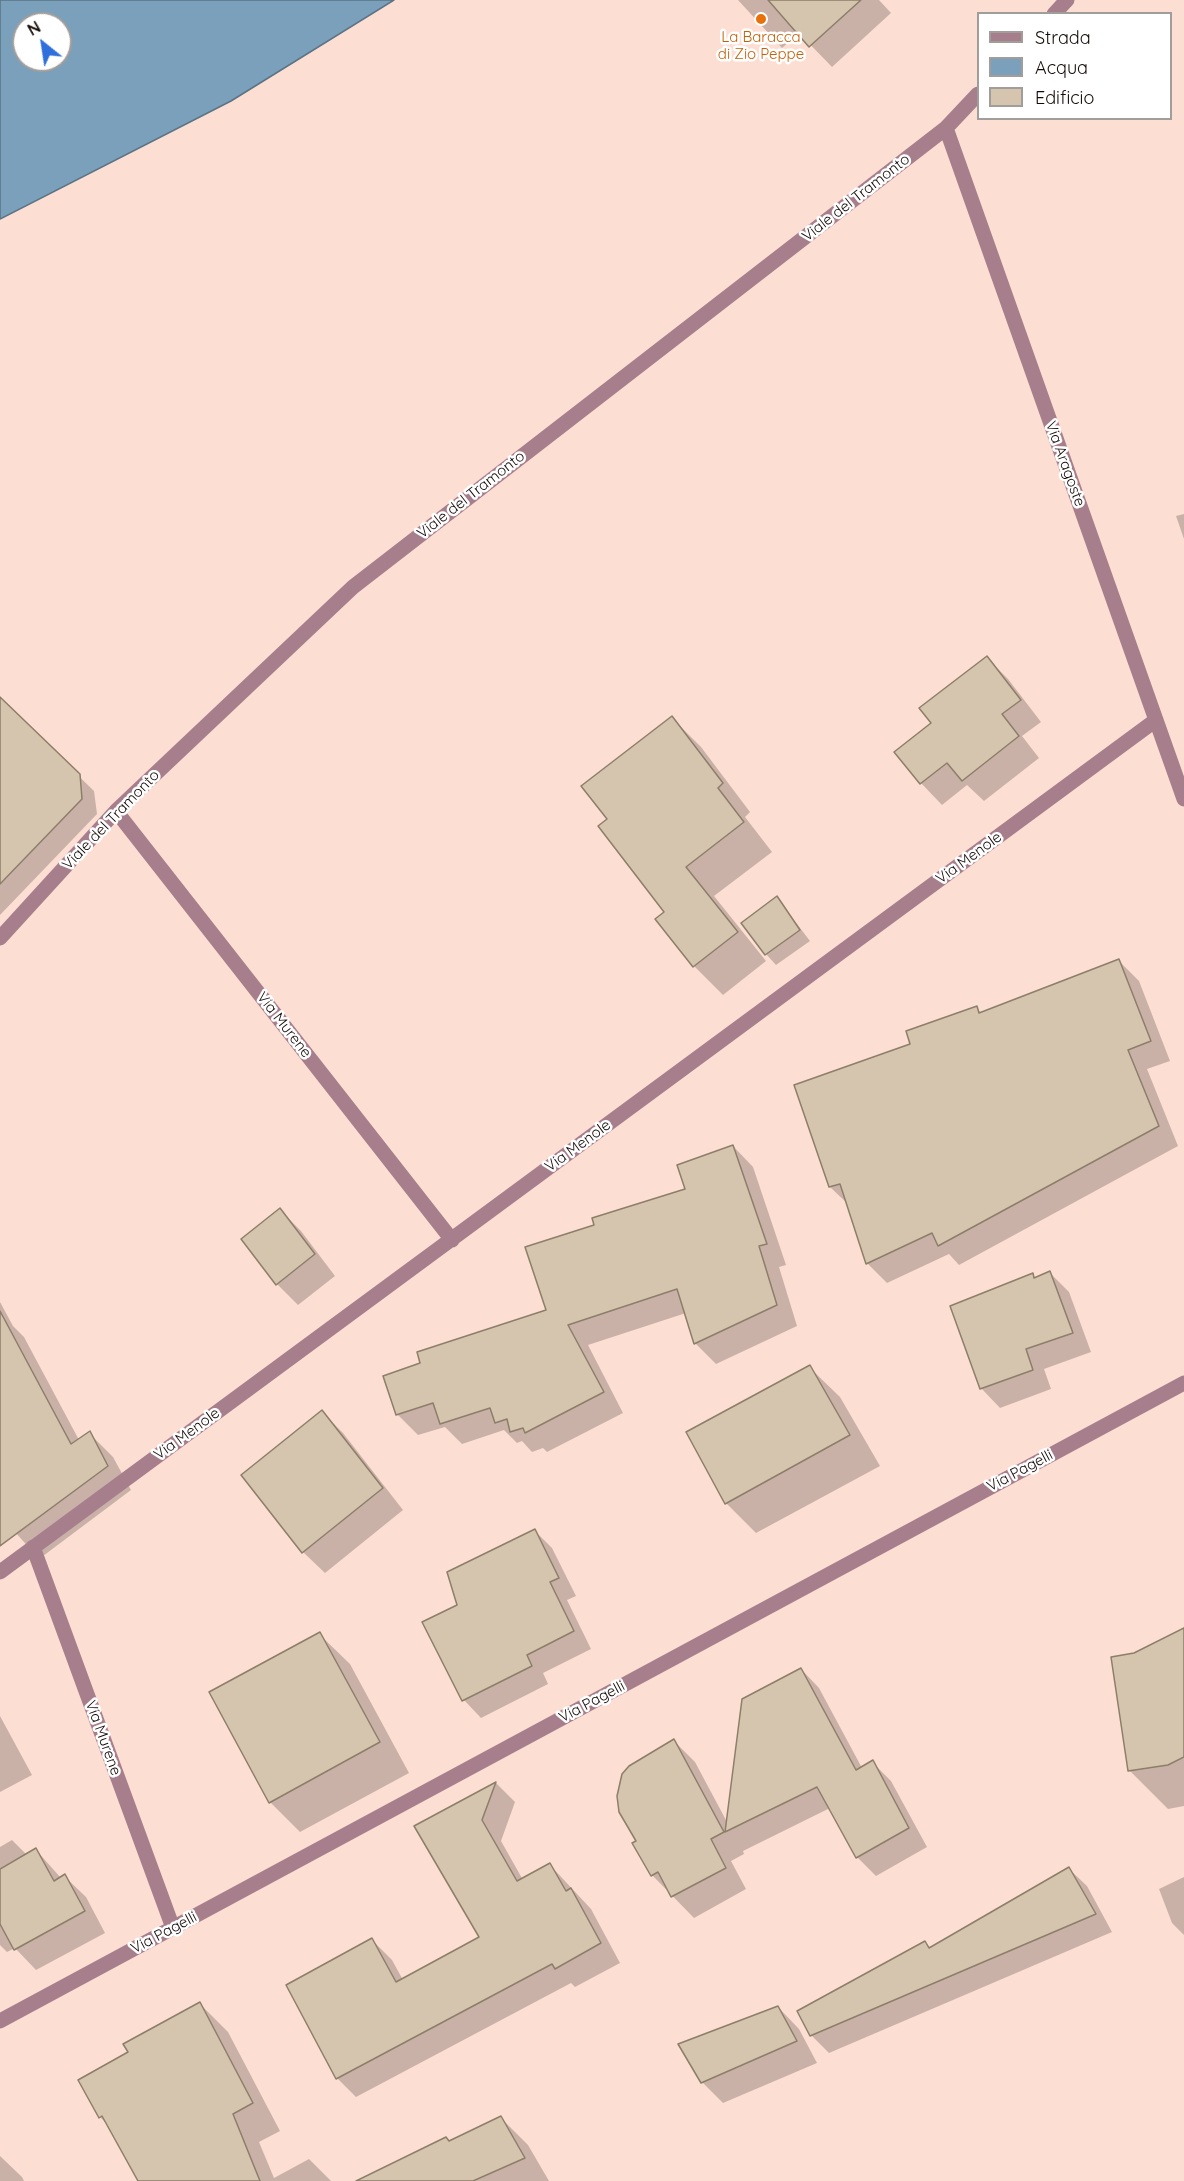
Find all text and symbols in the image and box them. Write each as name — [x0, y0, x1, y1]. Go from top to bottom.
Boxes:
north arrow — [12, 12, 72, 72]
marker: La Baracca di Zio Peppe — [754, 12, 768, 26]
legend — [977, 12, 1172, 120]
text: N — [24, 17, 44, 40]
text: Strada — [1035, 26, 1091, 49]
place label: La Baracca di Zio Peppe — [718, 28, 804, 63]
text: Acqua — [1035, 56, 1088, 79]
text: Edificio — [1035, 86, 1094, 109]
street label: Viale del Tramonto — [799, 150, 913, 246]
street label: Via Aragoste — [1041, 419, 1089, 509]
street label: Viale del Tramonto — [414, 447, 528, 543]
street label: Viale del Tramonto — [59, 766, 163, 874]
street label: Via Menole — [933, 828, 1005, 888]
street label: Via Murene — [253, 989, 315, 1061]
street label: Via Menole — [542, 1116, 614, 1176]
street label: Via Menole — [151, 1404, 223, 1464]
street label: Via Pagelli — [984, 1446, 1056, 1496]
street label: Via Pagelli — [556, 1677, 628, 1727]
street label: Via Murene — [81, 1698, 125, 1778]
street label: Via Pagelli — [128, 1908, 200, 1958]

